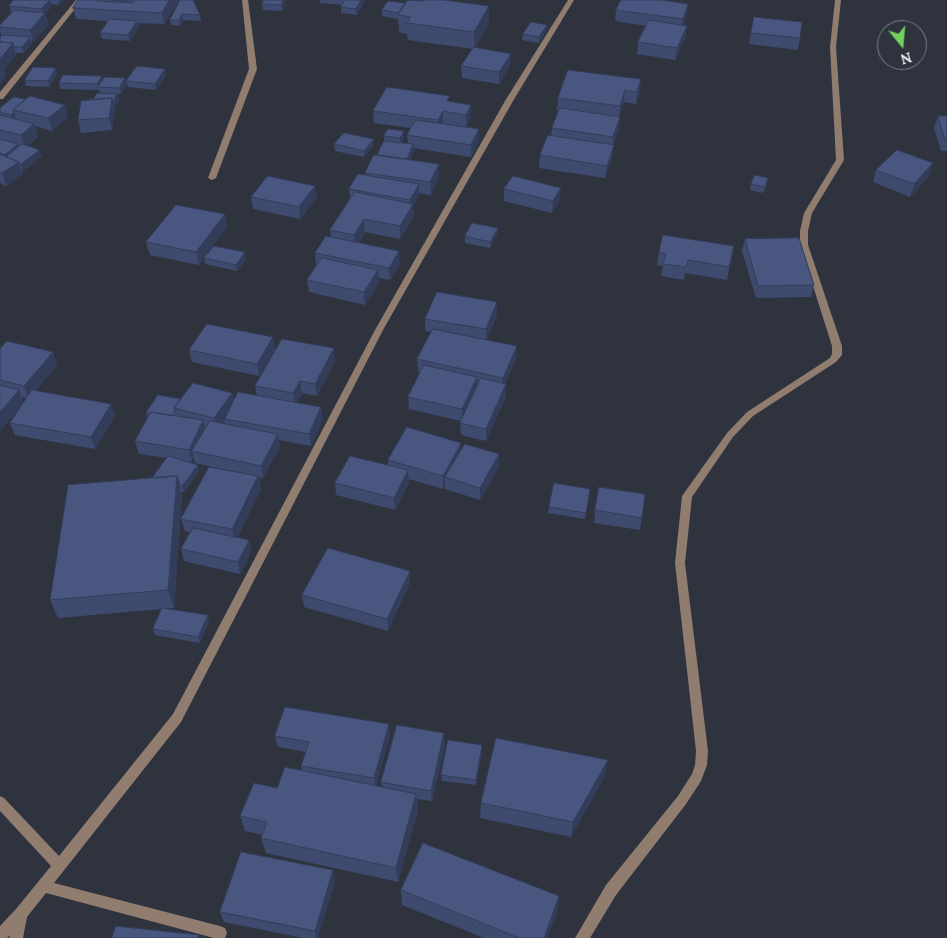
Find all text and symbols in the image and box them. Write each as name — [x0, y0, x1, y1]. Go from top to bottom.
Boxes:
north arrow — [877, 20, 927, 70]
text: N — [898, 48, 914, 69]

